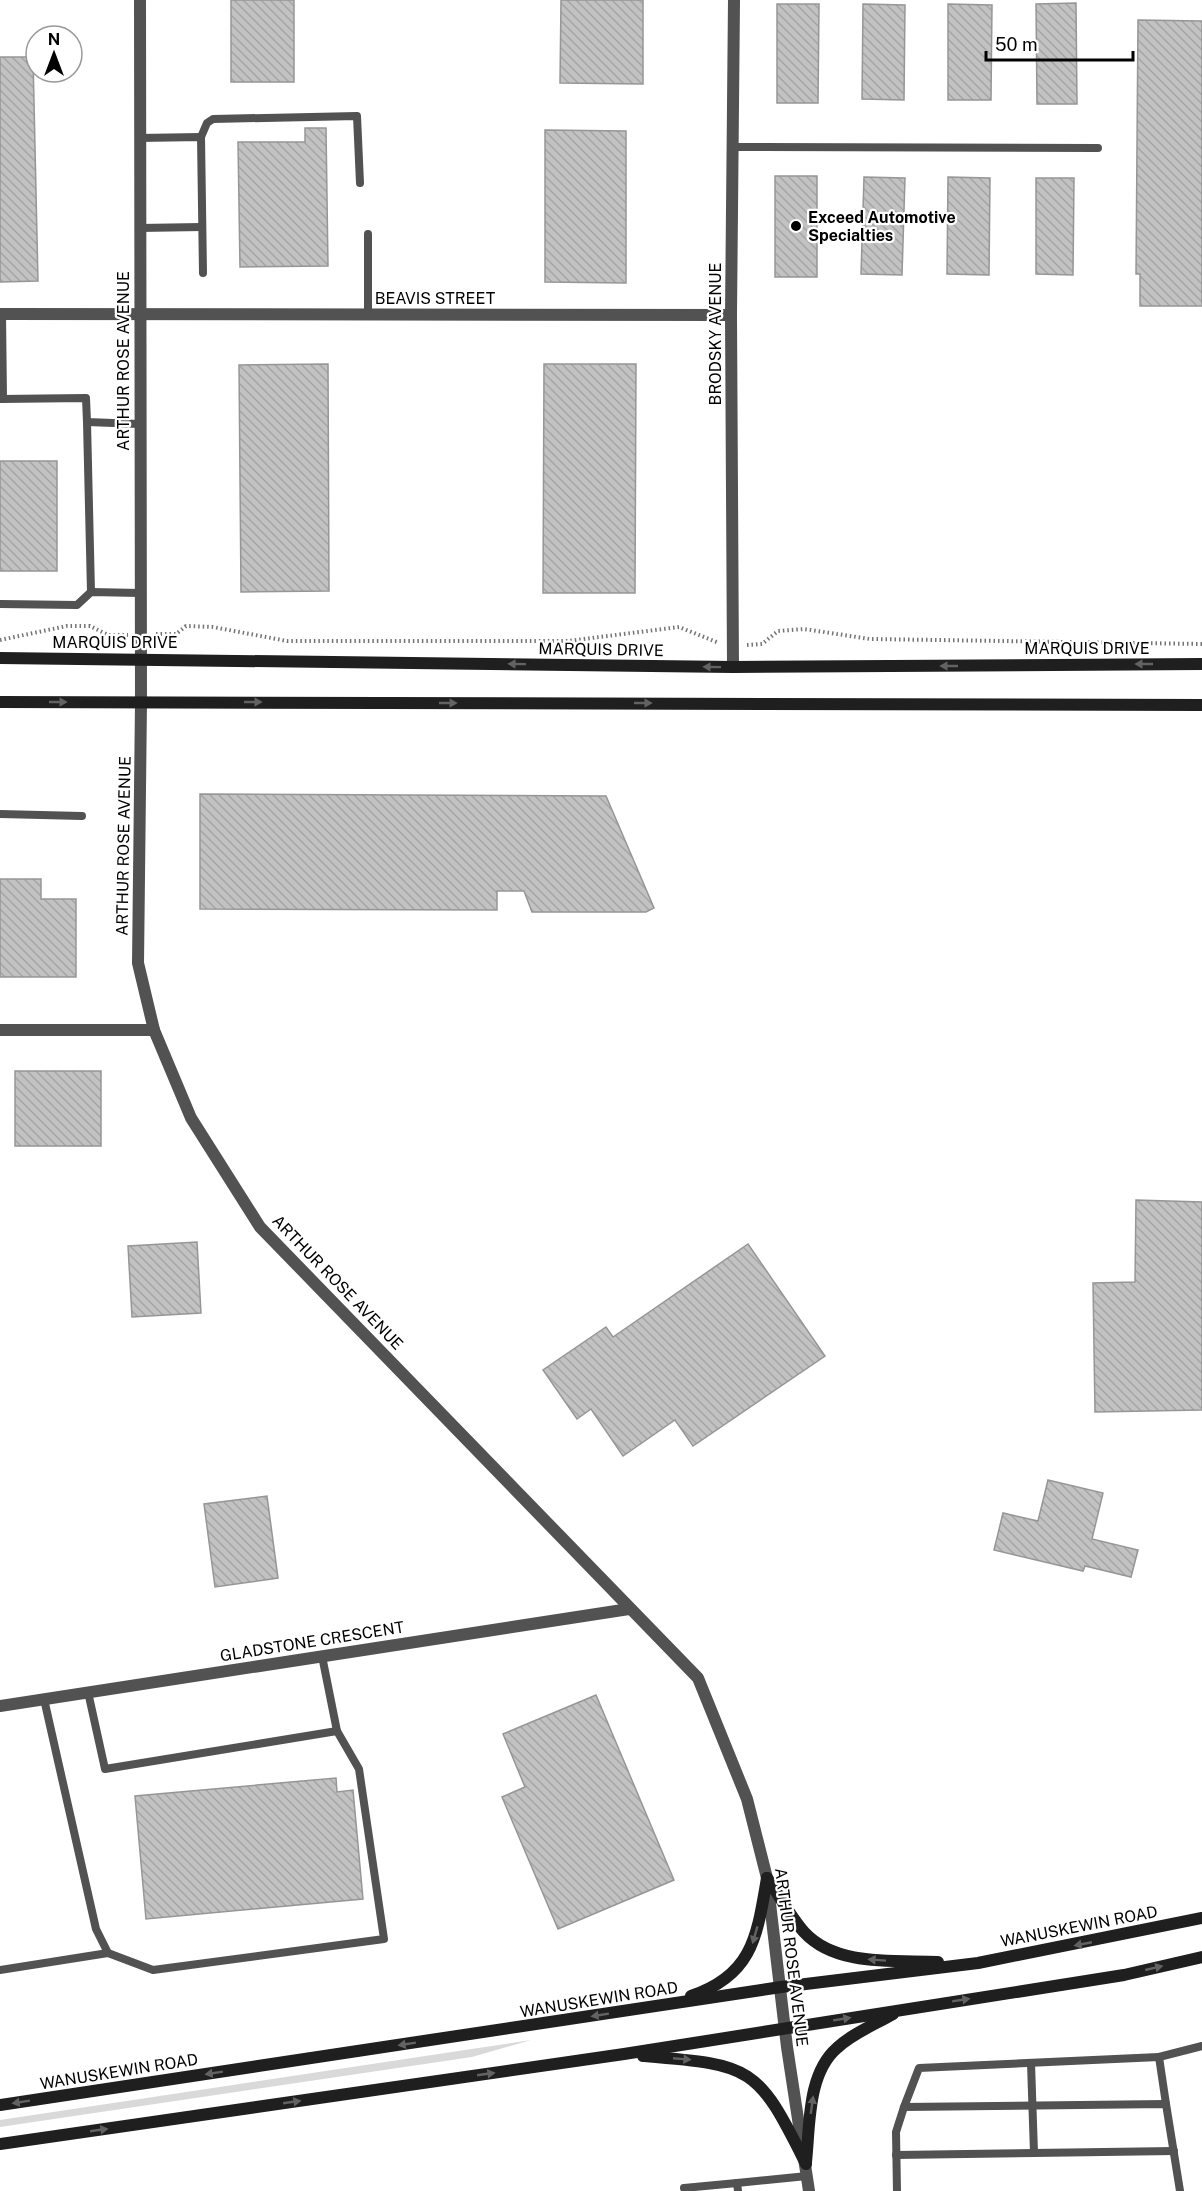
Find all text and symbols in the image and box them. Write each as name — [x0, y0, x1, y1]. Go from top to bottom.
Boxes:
north arrow — [24, 24, 84, 84]
scale bar — [986, 24, 1133, 62]
text: N — [48, 30, 60, 49]
text: 50 m — [995, 34, 1038, 55]
place label: Exceed Automotive Specialties — [808, 208, 956, 245]
marker: Exceed Automotive Specialties — [789, 219, 803, 233]
street label: BRODSKY AVENUE — [706, 263, 725, 405]
street label: ARTHUR ROSE AVENUE — [114, 271, 133, 451]
street label: BEAVIS STREET — [375, 289, 496, 308]
street label: MARQUIS DRIVE — [52, 633, 178, 652]
street label: MARQUIS DRIVE — [538, 639, 664, 660]
street label: MARQUIS DRIVE — [1024, 639, 1150, 658]
one-way arrow — [507, 659, 526, 669]
one-way arrow — [1134, 659, 1153, 669]
one-way arrow — [939, 661, 958, 671]
one-way arrow — [702, 662, 721, 672]
one-way arrow — [49, 697, 68, 707]
one-way arrow — [244, 697, 263, 707]
one-way arrow — [439, 698, 458, 708]
one-way arrow — [634, 698, 653, 708]
street label: ARTHUR ROSE AVENUE — [112, 756, 135, 936]
street label: ARTHUR ROSE AVENUE — [268, 1211, 407, 1354]
street label: GLADSTONE CRESCENT — [219, 1617, 406, 1665]
street label: ARTHUR ROSE AVENUE — [771, 1867, 812, 2048]
street label: WANUSKEWIN ROAD — [999, 1902, 1159, 1951]
one-way arrow — [750, 1926, 759, 1944]
one-way arrow — [1073, 1940, 1092, 1949]
one-way arrow — [868, 1955, 887, 1964]
one-way arrow — [1144, 1963, 1163, 1973]
street label: WANUSKEWIN ROAD — [519, 1978, 679, 2021]
one-way arrow — [952, 1995, 971, 2004]
one-way arrow — [590, 2011, 609, 2020]
one-way arrow — [833, 2014, 852, 2023]
one-way arrow — [397, 2040, 416, 2049]
street label: WANUSKEWIN ROAD — [39, 2050, 199, 2093]
one-way arrow — [673, 2054, 692, 2064]
one-way arrow — [204, 2069, 223, 2078]
one-way arrow — [476, 2070, 495, 2079]
one-way arrow — [808, 2096, 817, 2115]
one-way arrow — [283, 2097, 302, 2106]
one-way arrow — [11, 2098, 30, 2107]
one-way arrow — [90, 2125, 109, 2134]

